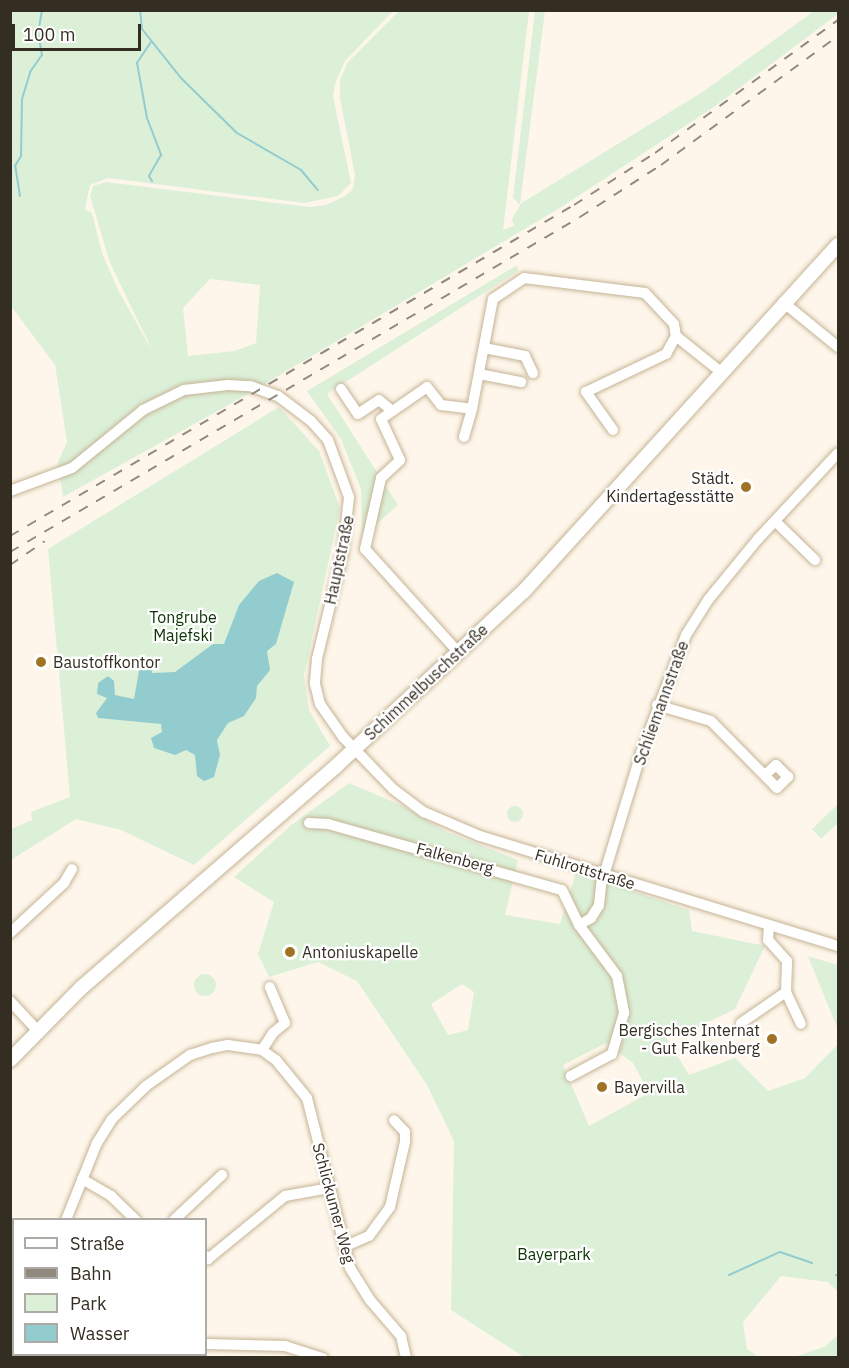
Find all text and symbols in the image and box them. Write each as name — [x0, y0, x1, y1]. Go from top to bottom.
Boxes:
scale bar — [15, 12, 144, 50]
text: 100 m — [23, 23, 75, 46]
place label: Städt. Kindertagesstätte — [606, 468, 734, 506]
marker: Städt. Kindertagesstätte — [739, 480, 753, 494]
street label: Hauptstraße — [320, 514, 358, 606]
park label: Tongrube Majefski — [149, 607, 217, 645]
street label: Schimmelbuschstraße — [360, 620, 492, 744]
street label: Schliemannstraße — [630, 638, 692, 768]
place label: Baustoffkontor — [53, 652, 160, 672]
marker: Baustoffkontor — [34, 655, 48, 669]
street label: Falkenberg — [414, 838, 496, 878]
street label: Fuhlrottstraße — [533, 845, 637, 893]
place label: Antoniuskapelle — [302, 942, 418, 962]
marker: Antoniuskapelle — [283, 945, 297, 959]
place label: Bergisches Internat - Gut Falkenberg — [619, 1020, 760, 1058]
marker: Bergisches Internat - Gut Falkenberg — [765, 1032, 779, 1046]
place label: Bayervilla — [614, 1077, 685, 1097]
marker: Bayervilla — [595, 1080, 609, 1094]
street label: Schlickumer Weg — [309, 1141, 359, 1265]
legend — [12, 1218, 207, 1356]
text: Straße — [70, 1232, 124, 1255]
park label: Bayerpark — [517, 1244, 591, 1264]
text: Bahn — [70, 1262, 112, 1285]
text: Park — [70, 1292, 106, 1315]
text: Wasser — [70, 1322, 129, 1345]

